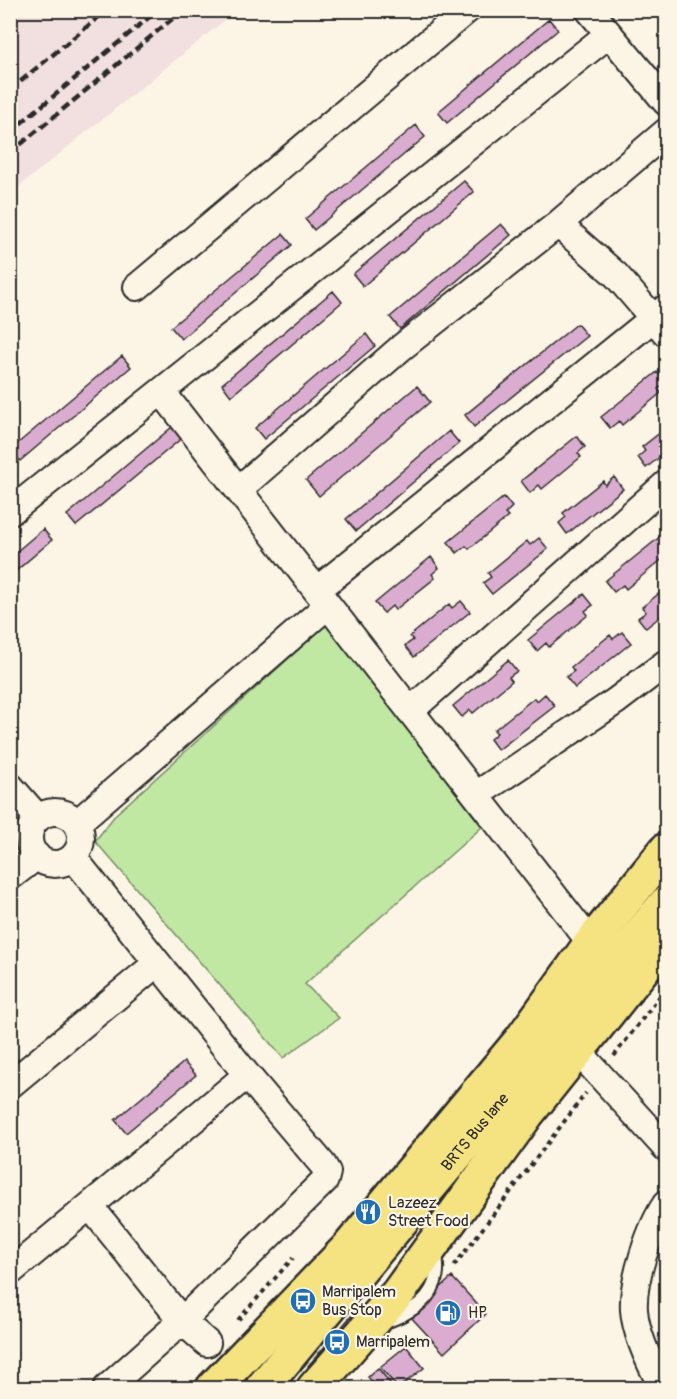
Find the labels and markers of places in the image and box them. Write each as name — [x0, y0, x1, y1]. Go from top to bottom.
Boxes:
place label: Lazeez Street Food — [388, 1193, 469, 1231]
restaurant icon: Lazeez Street Food — [353, 1197, 383, 1227]
place label: Marripalem Bus Stop — [322, 1282, 396, 1320]
bus stop icon: Marripalem Bus Stop — [288, 1286, 318, 1316]
fuel station icon: HP — [433, 1298, 463, 1328]
place label: HP — [468, 1303, 487, 1323]
bus stop icon: Marripalem — [322, 1327, 352, 1357]
place label: Marripalem — [356, 1332, 430, 1352]

